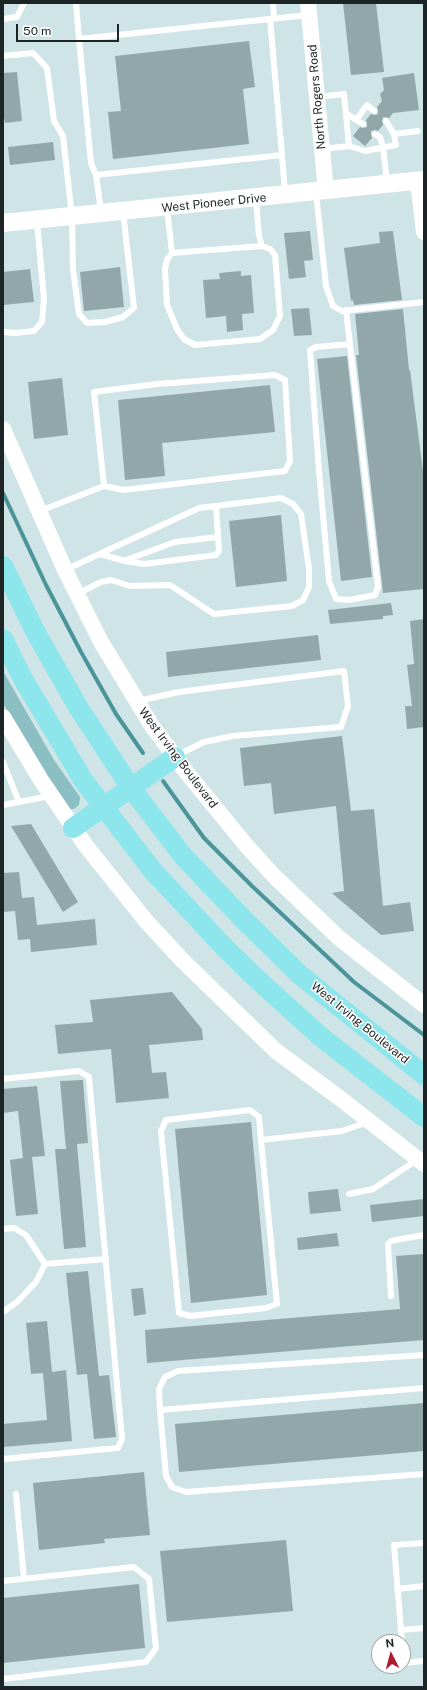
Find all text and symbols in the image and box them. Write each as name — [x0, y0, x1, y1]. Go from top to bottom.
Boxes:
scale bar — [18, 16, 121, 42]
text: 50 m — [23, 24, 51, 38]
street label: North Rogers Road — [305, 44, 329, 150]
street label: West Pioneer Drive — [161, 190, 267, 216]
street label: West Irving Boulevard — [136, 705, 220, 811]
street label: West Irving Boulevard — [308, 979, 412, 1067]
north arrow — [371, 1634, 411, 1674]
text: N — [385, 1637, 395, 1649]

